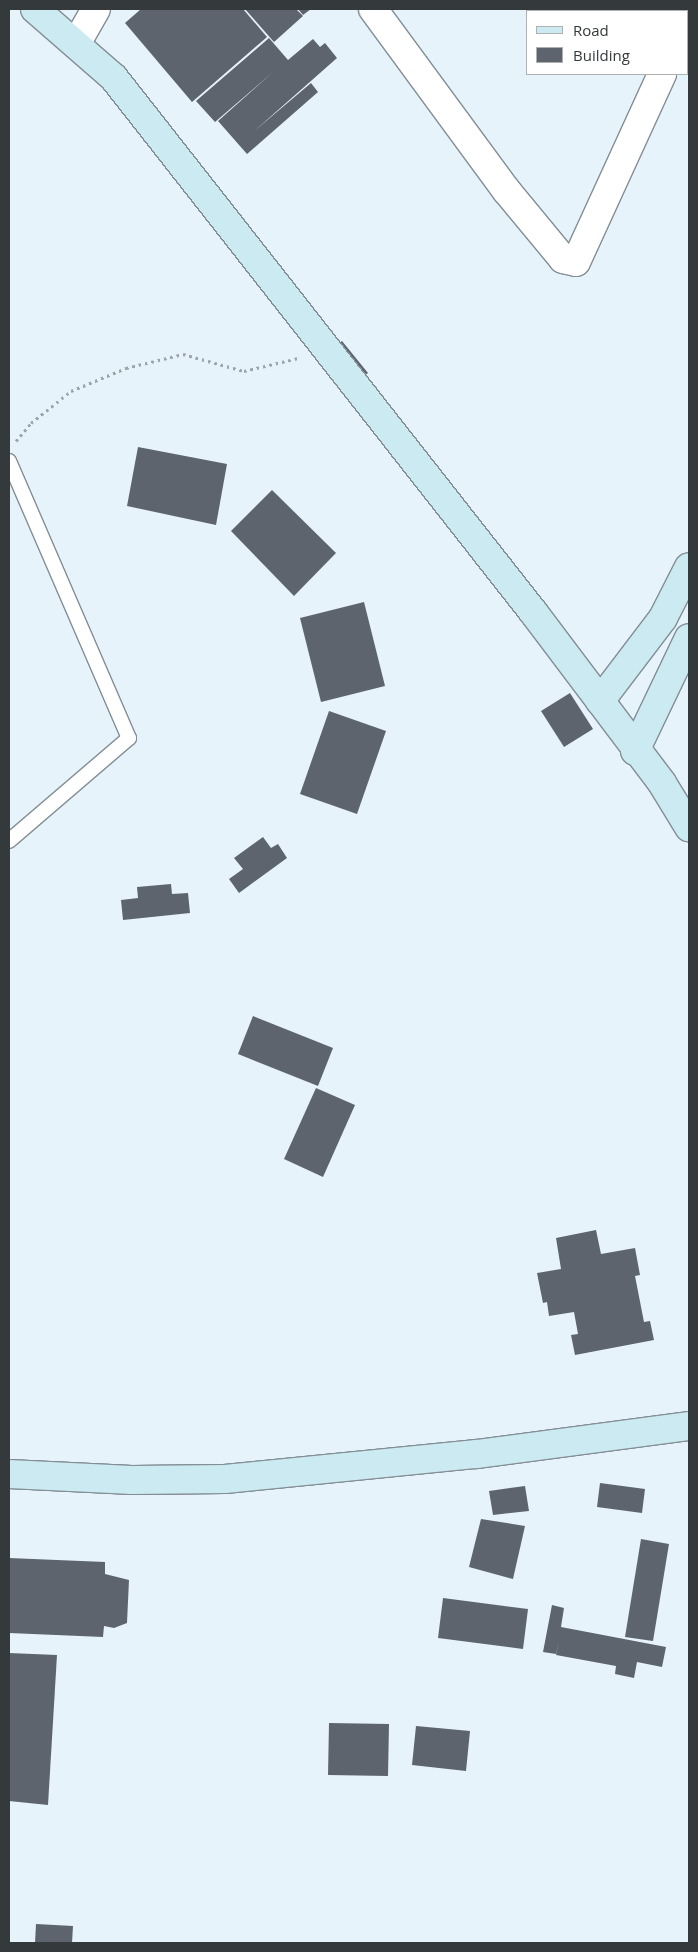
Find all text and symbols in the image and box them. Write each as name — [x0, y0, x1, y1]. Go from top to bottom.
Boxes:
legend — [526, 10, 688, 75]
text: Road — [573, 20, 609, 40]
text: Building — [573, 45, 630, 65]

